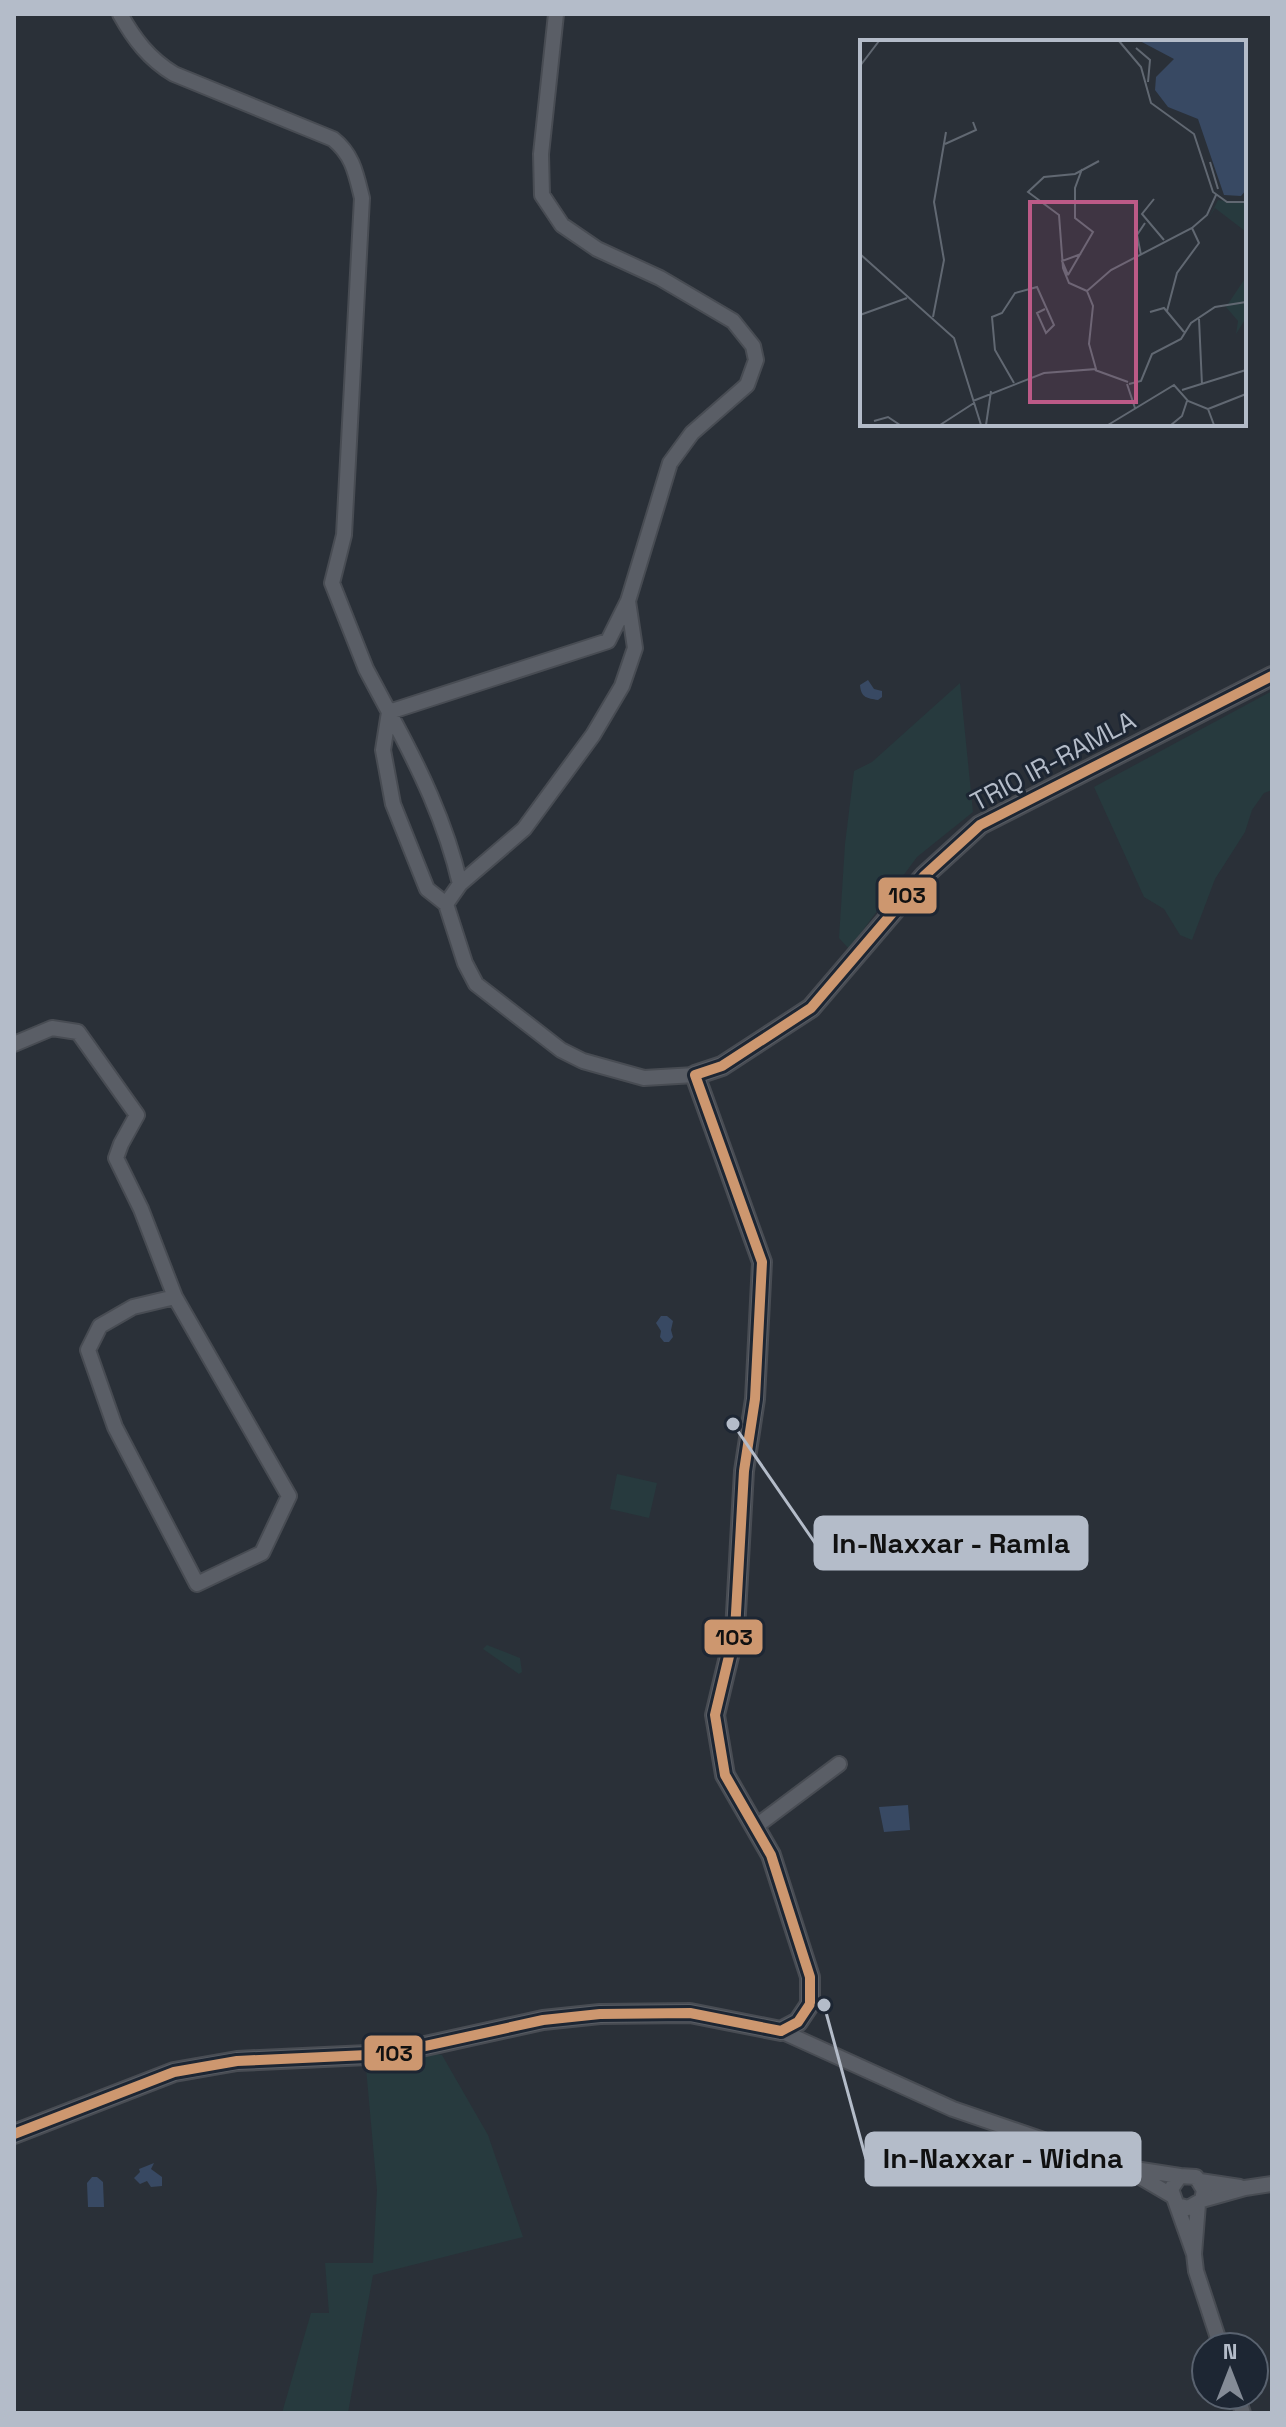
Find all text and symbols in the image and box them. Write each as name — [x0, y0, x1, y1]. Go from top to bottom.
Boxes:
inset map — [860, 40, 1246, 426]
street label: TRIQ IR-RAMLA — [964, 703, 1142, 819]
line badge: 103 — [877, 876, 938, 915]
text: 103 — [888, 881, 926, 909]
callout: In-Naxxar - Ramla — [815, 1517, 1087, 1569]
text: In-Naxxar - Ramla — [832, 1525, 1070, 1561]
line badge: 103 — [703, 1618, 764, 1656]
text: 103 — [715, 1623, 753, 1651]
line badge: 103 — [363, 2034, 424, 2072]
text: 103 — [375, 2039, 413, 2067]
callout: In-Naxxar - Widna — [866, 2133, 1140, 2185]
text: In-Naxxar - Widna — [883, 2140, 1123, 2176]
north arrow — [1190, 2331, 1270, 2411]
text: N — [1223, 2337, 1237, 2365]

